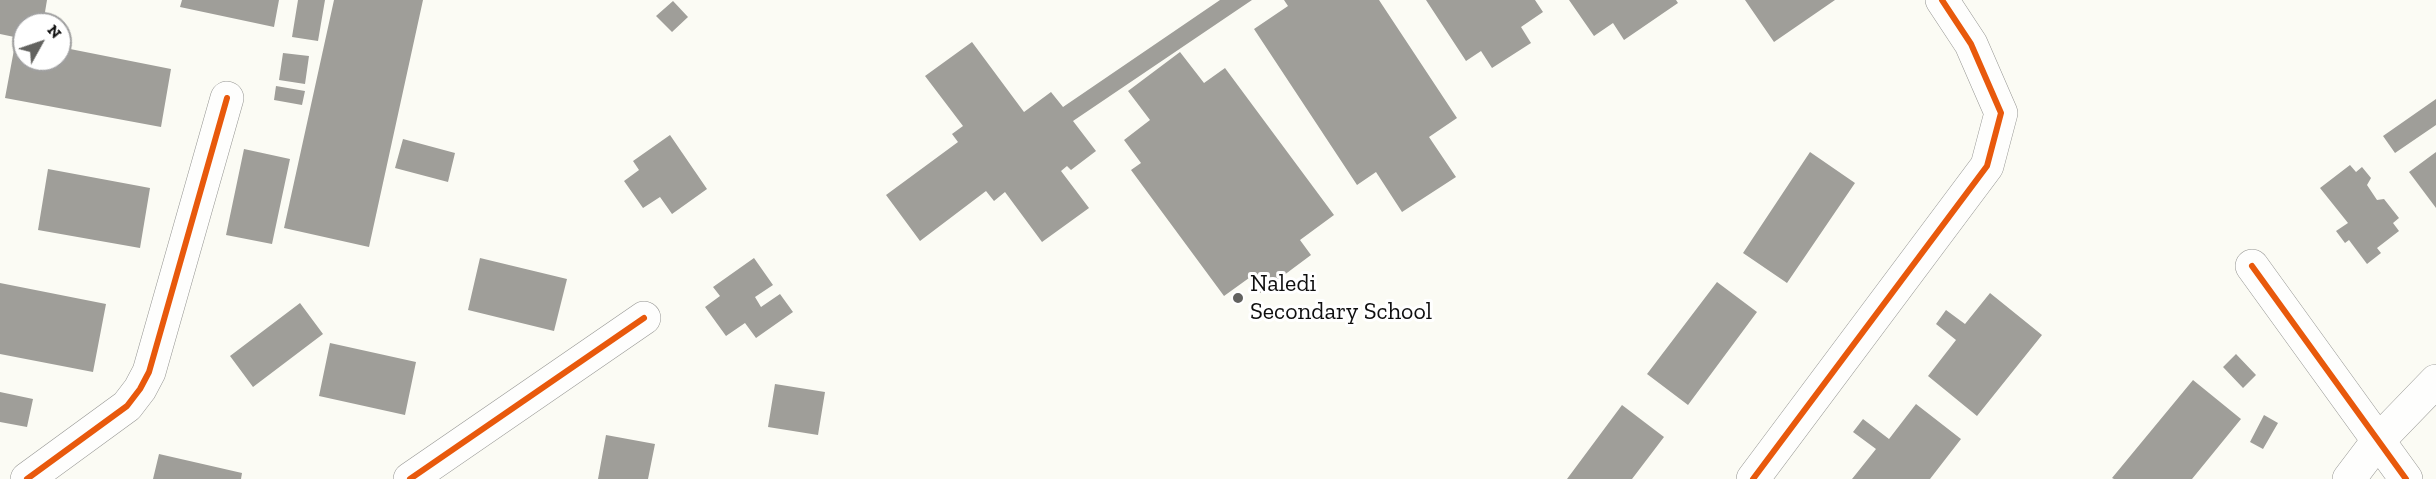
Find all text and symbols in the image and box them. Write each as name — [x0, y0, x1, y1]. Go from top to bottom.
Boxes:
north arrow — [12, 12, 72, 72]
text: N — [43, 21, 66, 42]
place label: Naledi Secondary School — [1250, 270, 1432, 326]
marker: Naledi Secondary School — [1231, 291, 1245, 305]

